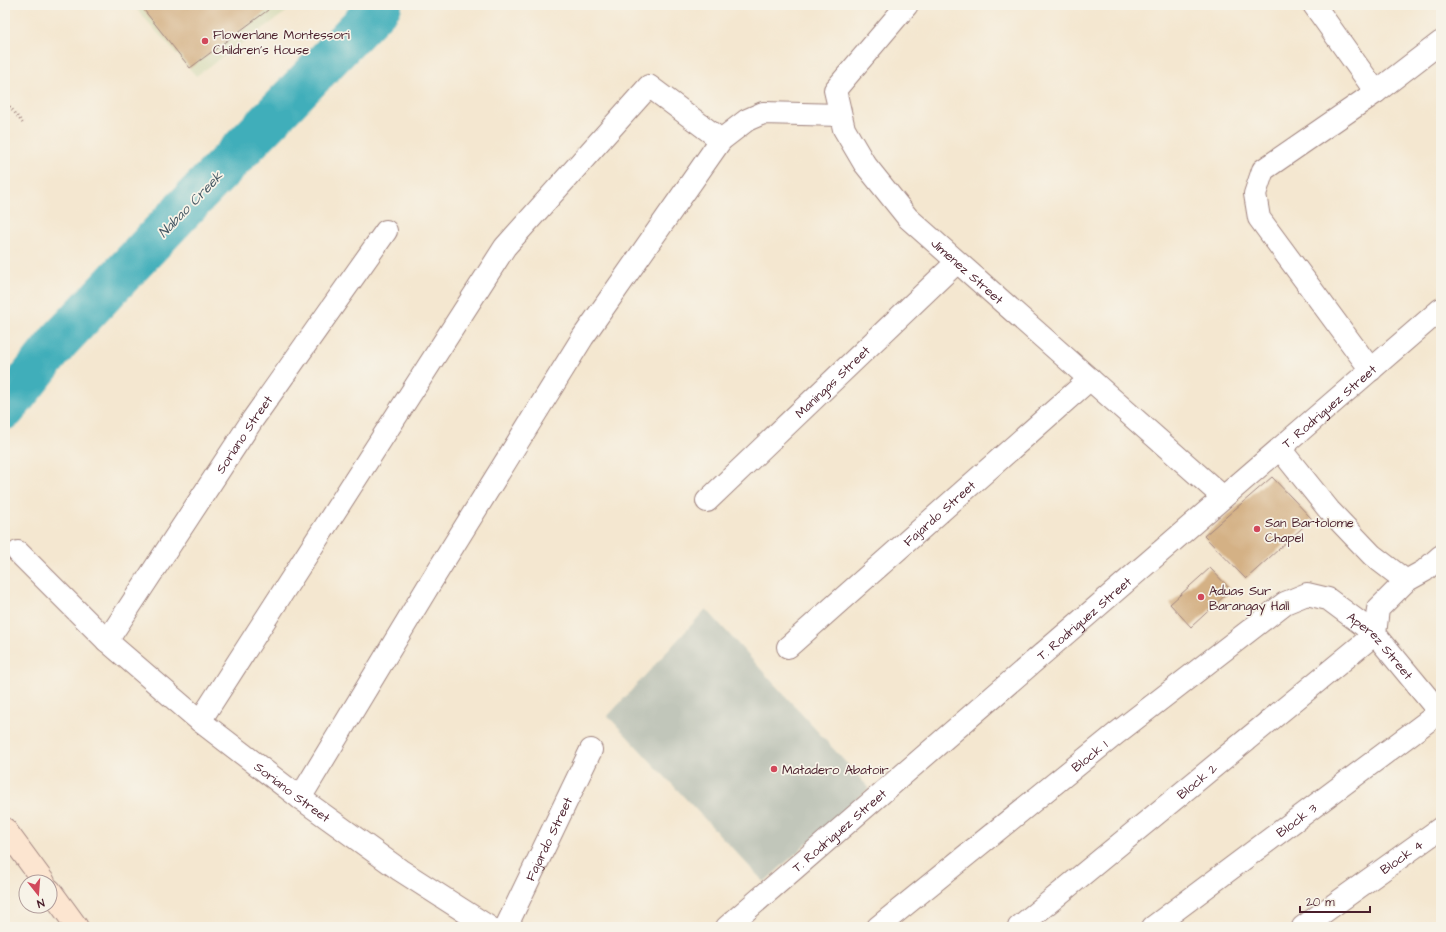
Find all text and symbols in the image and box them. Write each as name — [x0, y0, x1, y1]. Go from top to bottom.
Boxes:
place label: Flowerlane Montessori Children's House — [213, 26, 350, 59]
marker: Flowerlane Montessori Children's House — [200, 36, 210, 46]
water label: Nabao Creek — [154, 167, 228, 242]
street label: Jimenez Street — [927, 235, 1008, 309]
street label: Maningas Street — [791, 341, 875, 422]
street label: T. Rodriguez Street — [1278, 360, 1381, 453]
street label: Soriano Street — [212, 391, 278, 477]
street label: Fajardo Street — [900, 476, 980, 551]
place label: San Bartolome Chapel — [1265, 514, 1354, 547]
marker: San Bartolome Chapel — [1252, 524, 1262, 534]
street label: T. Rodriguez Street — [1033, 572, 1136, 665]
place label: Aduas Sur Barangay Hall — [1209, 582, 1289, 616]
marker: Aduas Sur Barangay Hall — [1196, 592, 1206, 602]
street label: Aperez Street — [1343, 608, 1417, 684]
street label: Block 1 — [1068, 736, 1112, 776]
street label: Soriano Street — [250, 758, 334, 827]
street label: Block 2 — [1173, 759, 1222, 804]
place label: Matadero Abatoir — [782, 761, 889, 779]
marker: Matadero Abatoir — [769, 764, 779, 774]
street label: T. Rodriguez Street — [788, 784, 891, 877]
street label: Fajardo Street — [521, 793, 577, 884]
street label: Block 3 — [1273, 799, 1321, 842]
street label: Block 4 — [1377, 836, 1427, 879]
north arrow — [18, 874, 58, 914]
scale bar — [1300, 888, 1370, 914]
text: 20 m — [1306, 894, 1335, 911]
text: N — [35, 895, 46, 911]

